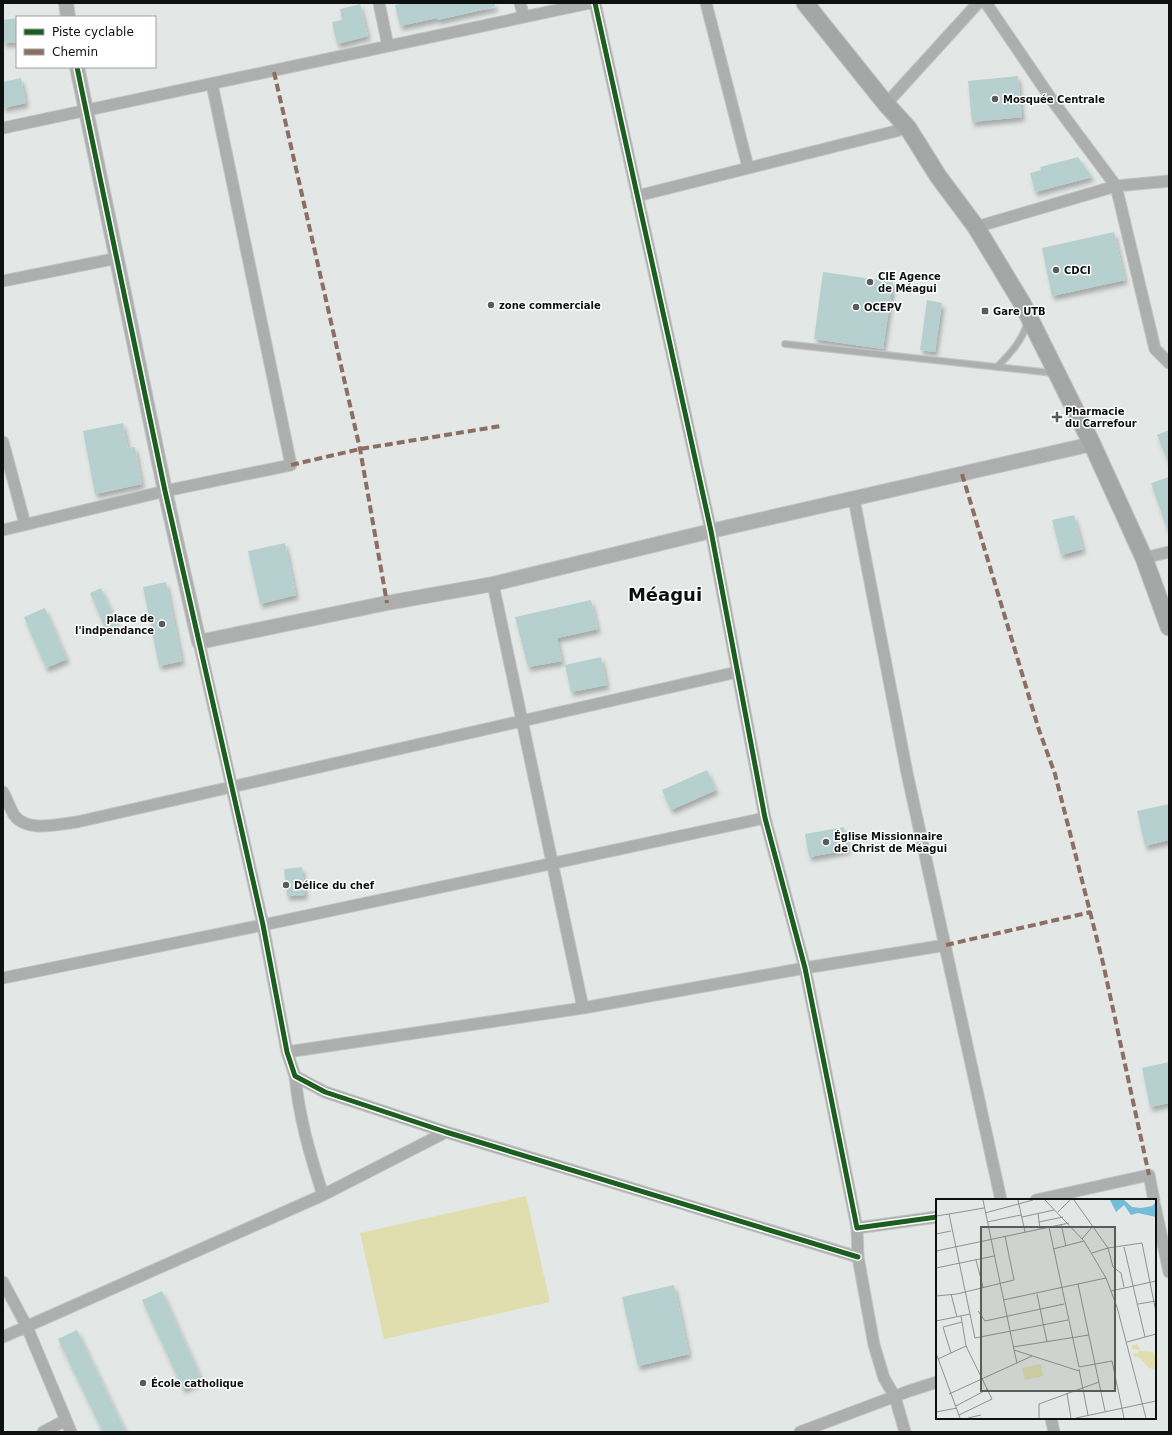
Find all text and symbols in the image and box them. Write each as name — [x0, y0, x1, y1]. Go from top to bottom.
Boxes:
legend — [16, 16, 156, 68]
text: Piste cyclable — [52, 25, 134, 39]
text: Chemin — [52, 45, 98, 59]
marker: Mosquée Centrale — [990, 94, 1000, 104]
place label: Mosquée Centrale — [1003, 94, 1105, 105]
marker: CDCI — [1051, 265, 1061, 275]
place label: CDCI — [1064, 265, 1091, 276]
place label: CIE Agence de Méagui — [878, 271, 941, 294]
marker: CIE Agence de Méagui — [865, 277, 875, 287]
marker: zone commerciale — [486, 300, 496, 310]
place label: zone commerciale — [499, 300, 601, 311]
marker: OCEPV — [851, 302, 861, 312]
place label: OCEPV — [864, 302, 902, 313]
marker: Gare UTB — [980, 306, 990, 316]
place label: Gare UTB — [993, 306, 1046, 317]
place label: Pharmacie du Carrefour — [1065, 406, 1137, 429]
marker: Pharmacie du Carrefour — [1052, 412, 1062, 422]
district label: Méagui — [628, 584, 702, 605]
place label: place de l'indpendance — [75, 613, 154, 636]
marker: place de l'indpendance — [157, 619, 167, 629]
place label: Église Missionnaire de Christ de Méagui — [834, 830, 947, 854]
marker: Église Missionnaire de Christ de Méagui — [821, 837, 831, 847]
marker: Délice du chef — [281, 880, 291, 890]
place label: Délice du chef — [294, 880, 375, 891]
inset map — [936, 1199, 1156, 1419]
place label: École catholique — [151, 1377, 244, 1389]
marker: École catholique — [138, 1378, 148, 1388]

